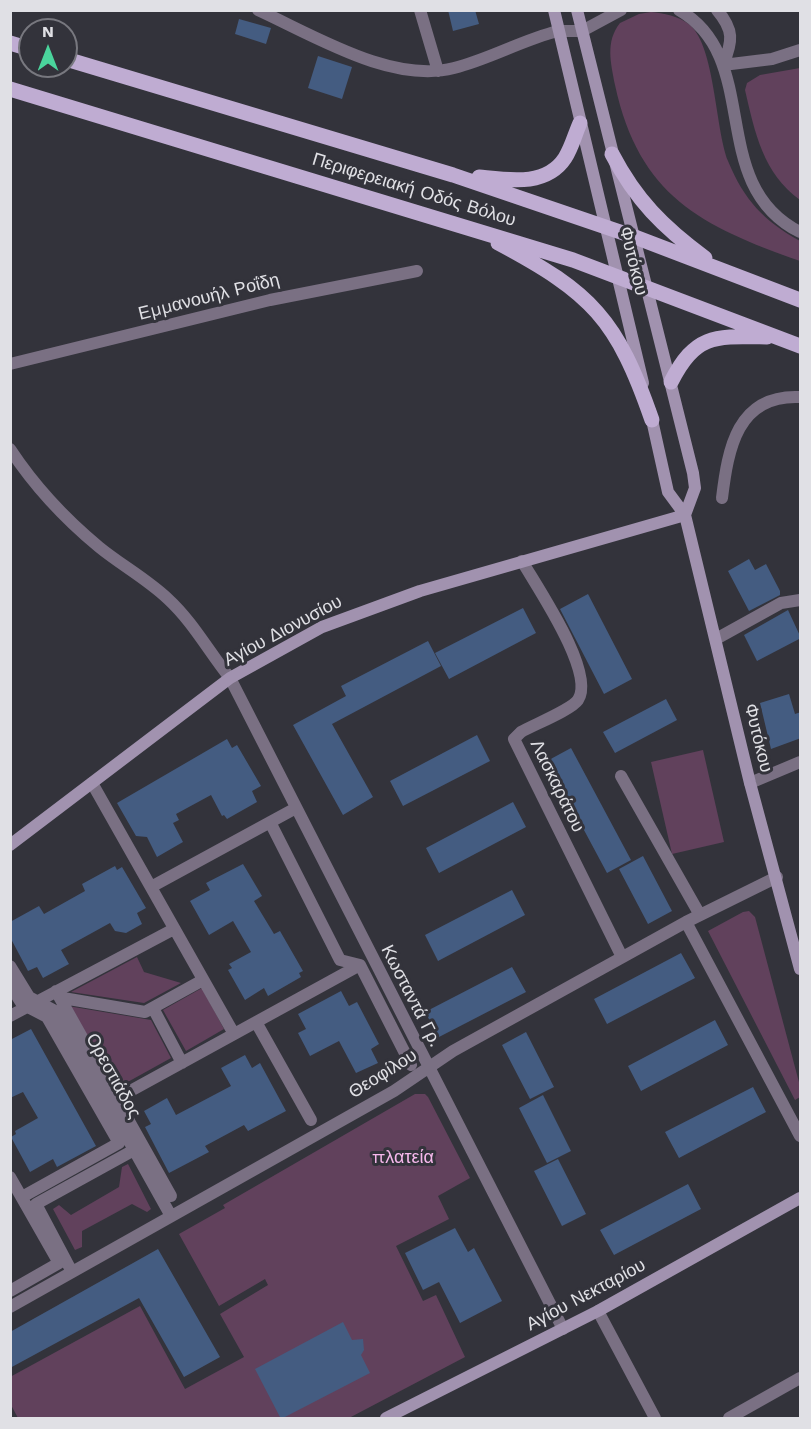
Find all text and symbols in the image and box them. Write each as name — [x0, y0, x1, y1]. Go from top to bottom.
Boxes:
north arrow — [18, 18, 78, 78]
text: N — [42, 22, 54, 41]
street label: Περιφερειακή Οδός Βόλου — [310, 149, 518, 231]
street label: Φυτόκου — [614, 224, 652, 298]
street label: Εμμανουήλ Ροΐδη — [136, 269, 282, 325]
street label: Αγίου Διονυσίου — [220, 591, 346, 671]
street label: Φυτόκου — [739, 701, 777, 775]
street label: Λασκαράτου — [525, 736, 589, 836]
street label: Κωσταντά Γρ. — [376, 941, 446, 1051]
street label: Ορεστιάδος — [81, 1030, 145, 1122]
street label: Θεοφίλου — [345, 1045, 421, 1103]
park label: πλατεία — [372, 1147, 434, 1169]
street label: Αγίου Νεκταρίου — [523, 1254, 649, 1336]

